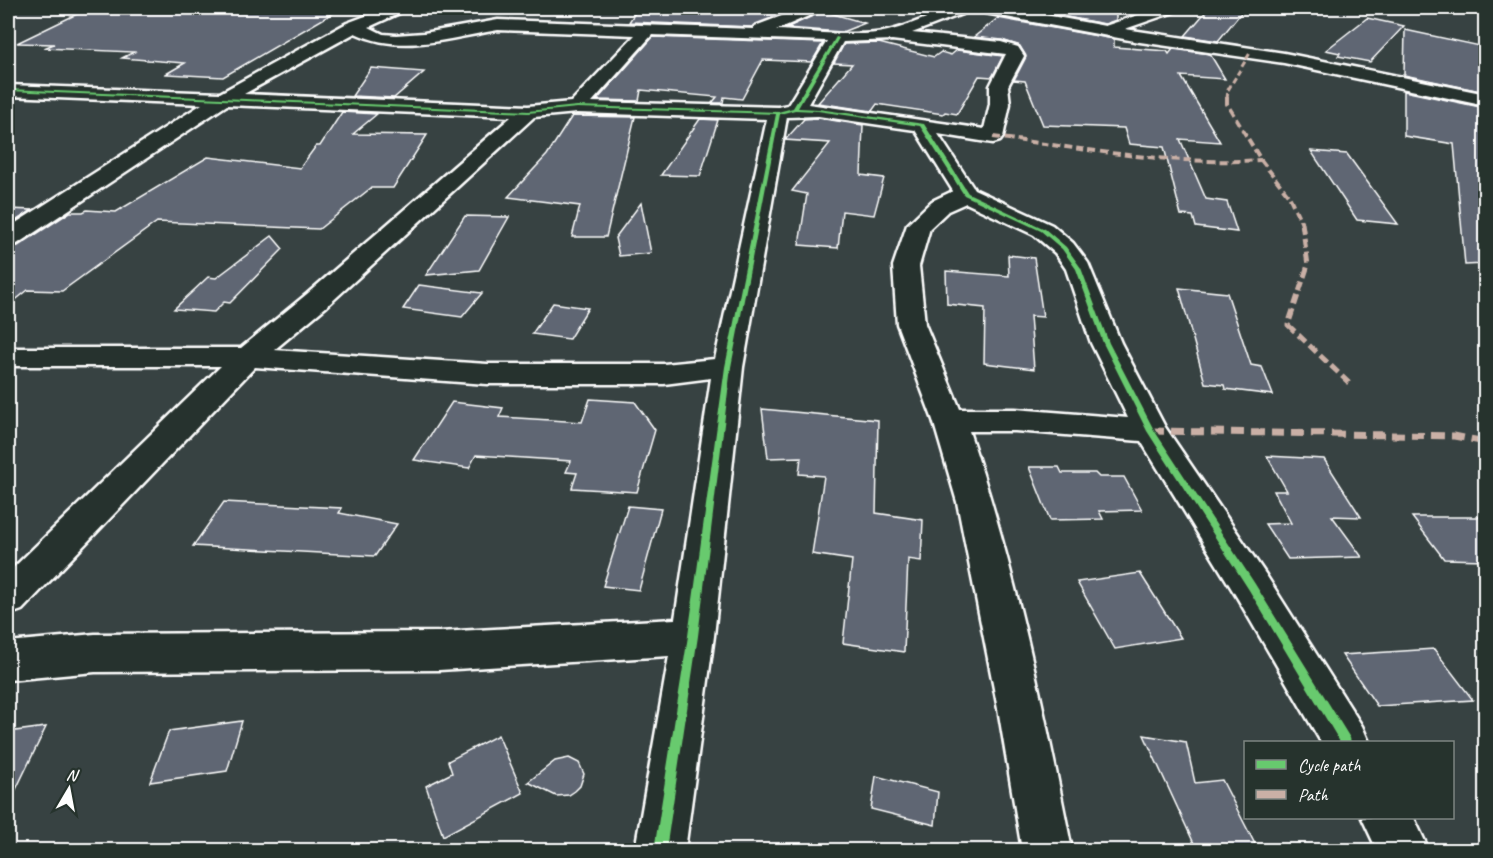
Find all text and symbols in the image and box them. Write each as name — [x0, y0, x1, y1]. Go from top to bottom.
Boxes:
legend — [1244, 741, 1454, 819]
text: Cycle path — [1298, 754, 1361, 776]
north arrow — [39, 759, 99, 819]
text: N — [65, 765, 81, 786]
text: Path — [1298, 784, 1328, 806]

